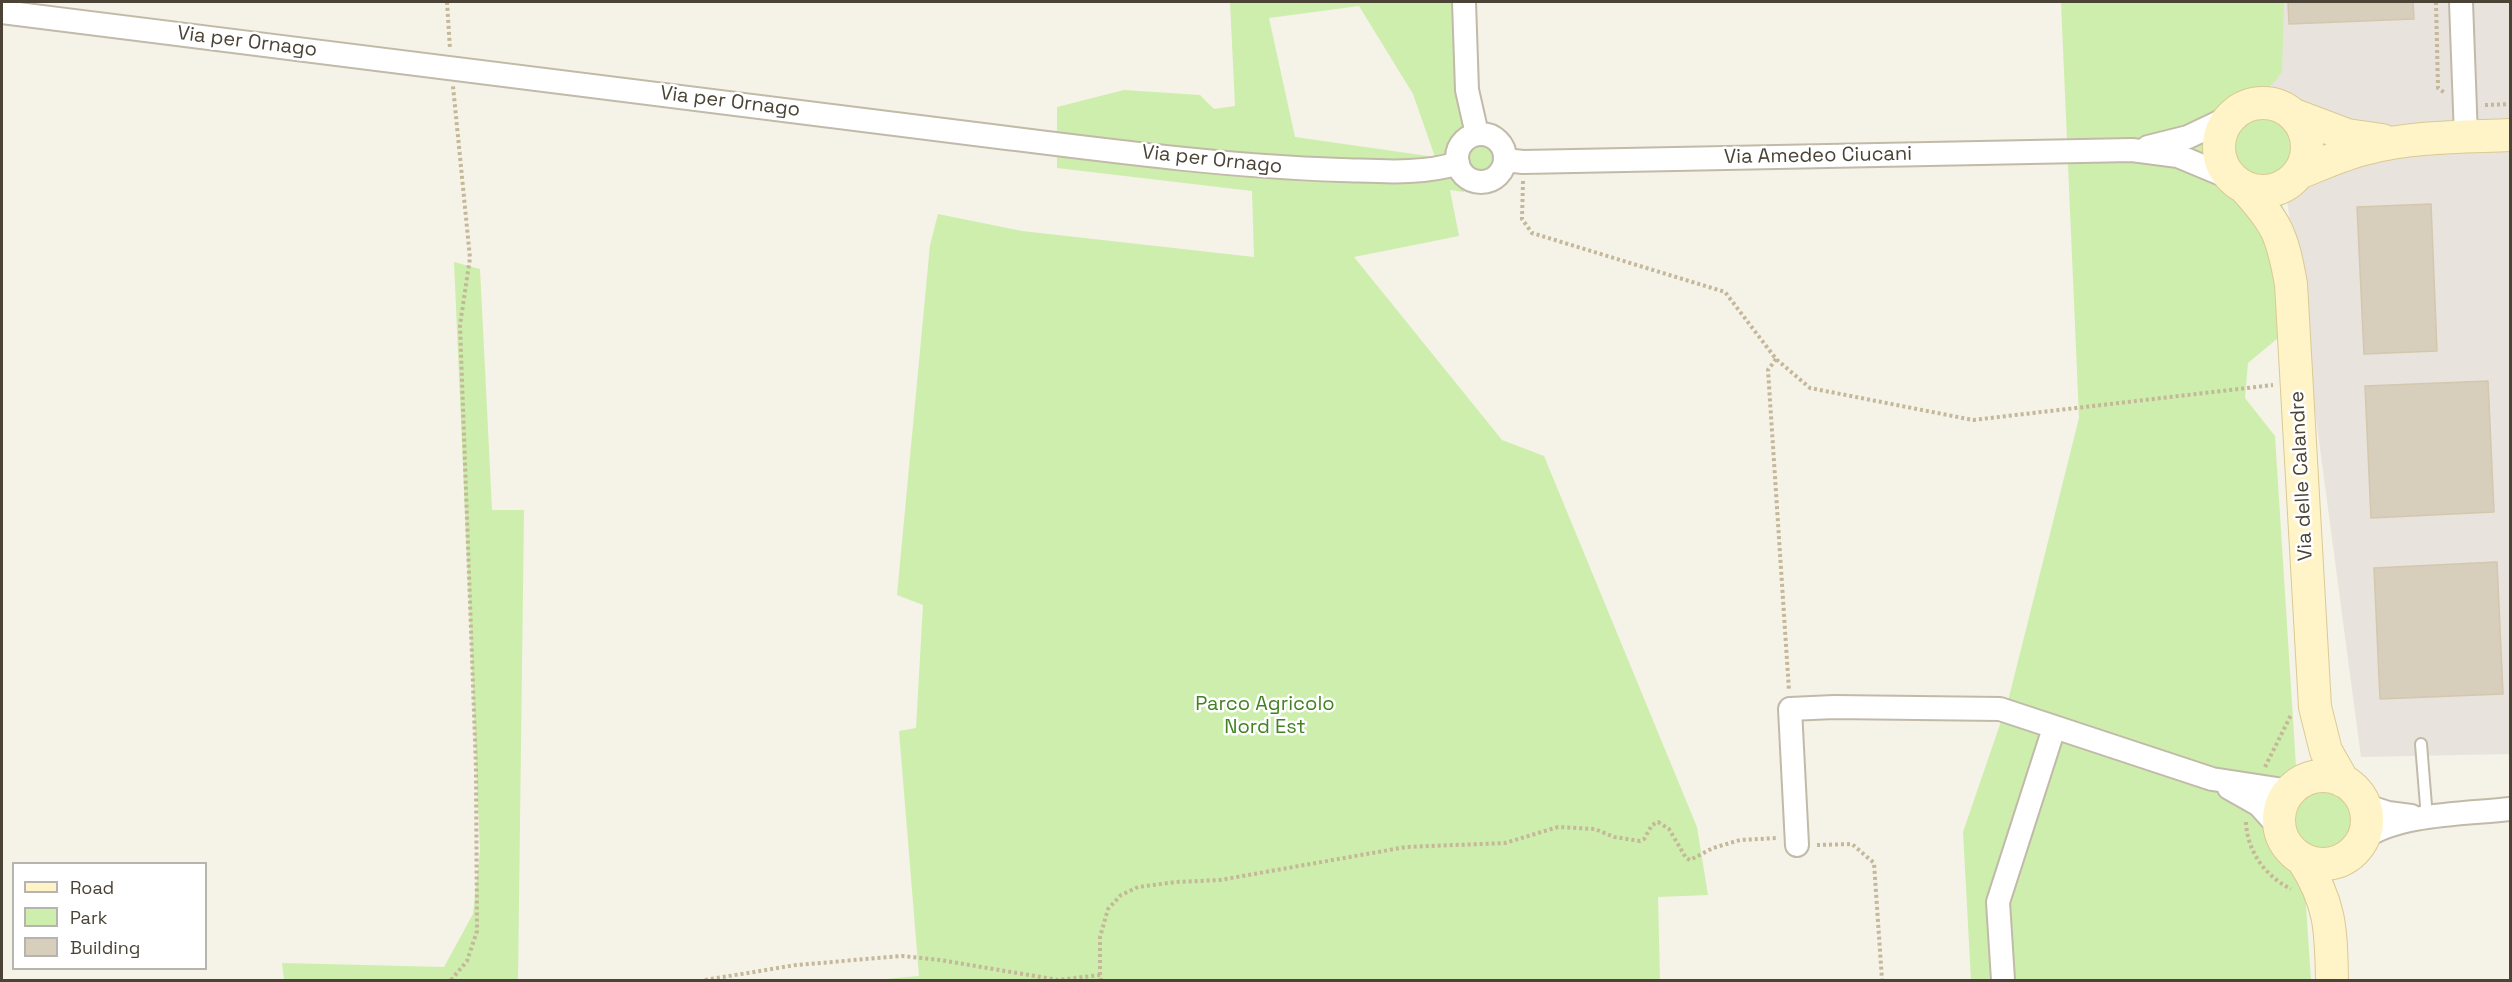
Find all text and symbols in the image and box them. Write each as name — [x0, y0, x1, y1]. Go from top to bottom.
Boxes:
street label: Via per Ornago — [176, 22, 318, 62]
street label: Via per Ornago — [659, 82, 801, 122]
street label: Via per Ornago — [1141, 141, 1283, 179]
street label: Via Amedeo Ciucani — [1724, 142, 1912, 170]
street label: Via delle Calandre — [2286, 390, 2318, 562]
park label: Parco Agricolo Nord Est — [1195, 693, 1335, 740]
legend — [12, 862, 207, 970]
text: Road — [70, 876, 114, 899]
text: Park — [70, 906, 107, 929]
text: Building — [70, 936, 140, 959]

